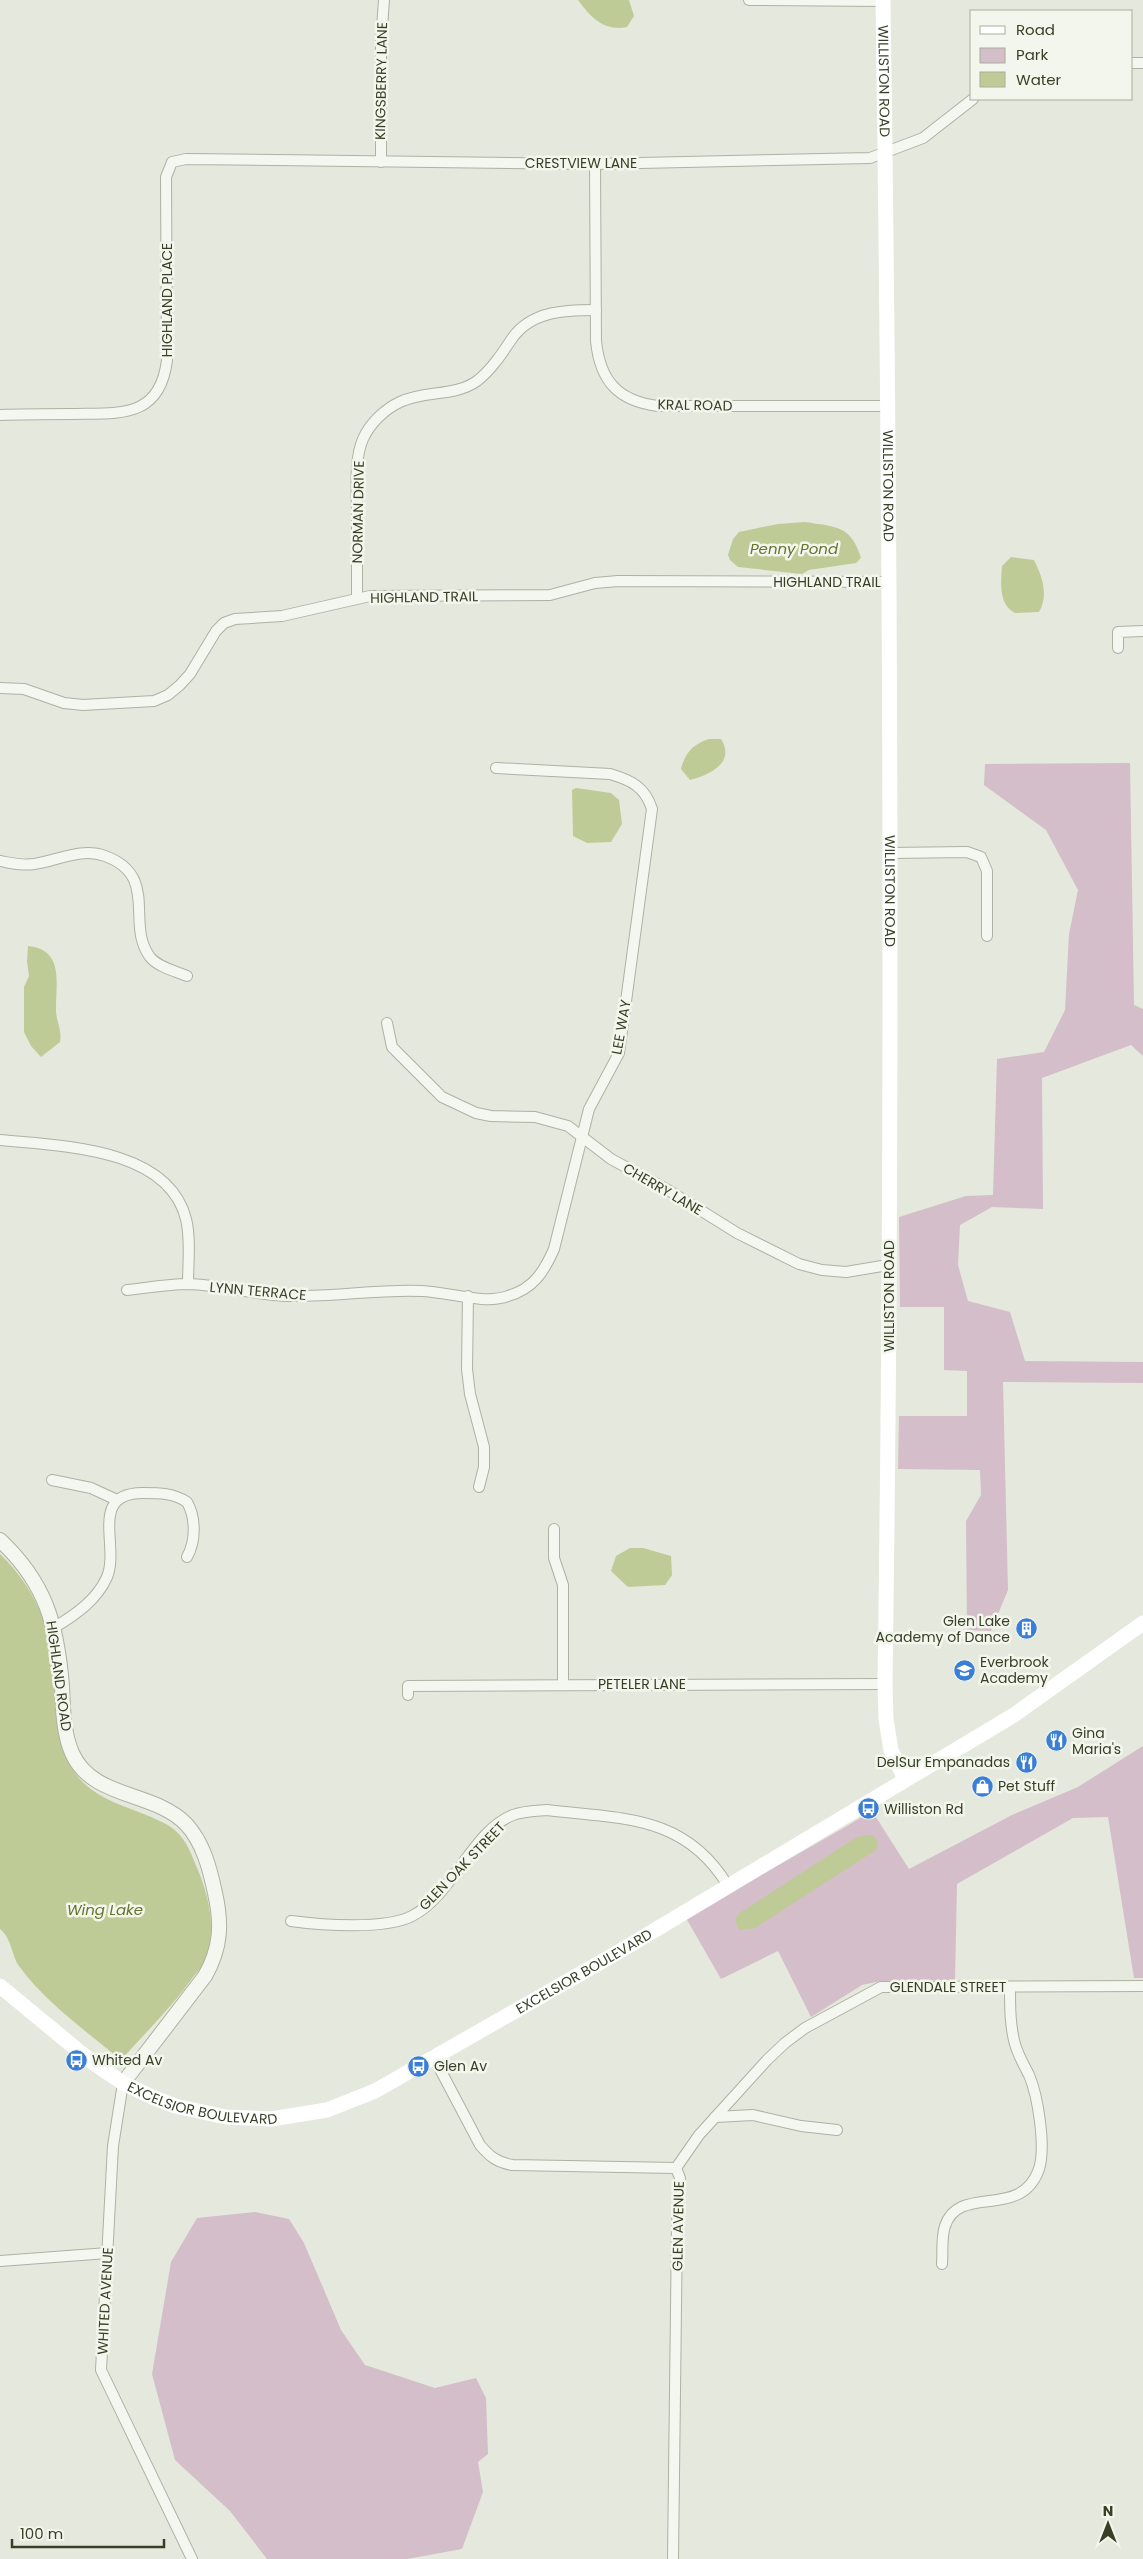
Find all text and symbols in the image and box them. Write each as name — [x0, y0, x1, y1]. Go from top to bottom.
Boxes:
legend — [970, 10, 1133, 100]
text: Road — [1016, 19, 1055, 40]
street label: KINGSBERRY LANE — [370, 22, 392, 140]
street label: WILLISTON ROAD — [873, 25, 895, 137]
text: Park — [1016, 44, 1048, 65]
text: Water — [1016, 69, 1062, 90]
street label: CRESTVIEW LANE — [525, 153, 637, 173]
street label: HIGHLAND PLACE — [157, 243, 177, 357]
street label: KRAL ROAD — [657, 394, 733, 416]
street label: WILLISTON ROAD — [878, 430, 899, 542]
street label: NORMAN DRIVE — [347, 460, 369, 564]
water label: Penny Pond — [750, 538, 839, 559]
street label: HIGHLAND TRAIL — [773, 572, 881, 592]
street label: HIGHLAND TRAIL — [370, 586, 478, 608]
street label: WILLISTON ROAD — [880, 835, 900, 947]
street label: LEE WAY — [606, 998, 636, 1056]
street label: CHERRY LANE — [619, 1158, 707, 1220]
street label: WILLISTON ROAD — [879, 1240, 899, 1352]
street label: LYNN TERRACE — [209, 1277, 307, 1305]
place label: Glen Lake Academy of Dance — [876, 1611, 1010, 1647]
building icon: Glen Lake Academy of Dance — [1014, 1617, 1038, 1641]
street label: HIGHLAND ROAD — [41, 1619, 77, 1733]
place label: Everbrook Academy — [980, 1652, 1050, 1688]
school or university icon: Everbrook Academy — [952, 1658, 976, 1682]
street label: PETELER LANE — [598, 1674, 686, 1694]
place label: Gina Maria's — [1072, 1723, 1121, 1759]
restaurant icon: Gina Maria's — [1044, 1729, 1068, 1753]
restaurant icon: DelSur Empanadas — [1014, 1750, 1038, 1774]
place label: DelSur Empanadas — [877, 1752, 1010, 1772]
shop icon: Pet Stuff — [970, 1774, 994, 1798]
place label: Pet Stuff — [998, 1776, 1055, 1796]
bus stop icon: Williston Rd — [856, 1797, 880, 1821]
place label: Williston Rd — [884, 1799, 963, 1819]
street label: GLEN OAK STREET — [414, 1817, 510, 1915]
water label: Wing Lake — [67, 1899, 143, 1920]
street label: EXCELSIOR BOULEVARD — [512, 1924, 656, 2019]
street label: GLENDALE STREET — [890, 1977, 1007, 1997]
bus stop icon: Whited Av — [64, 2048, 88, 2072]
place label: Whited Av — [92, 2050, 162, 2070]
bus stop icon: Glen Av — [406, 2054, 430, 2078]
place label: Glen Av — [434, 2056, 487, 2076]
street label: EXCELSIOR BOULEVARD — [124, 2077, 279, 2129]
street label: GLEN AVENUE — [667, 2181, 689, 2271]
street label: WHITED AVENUE — [92, 2247, 118, 2355]
north arrow — [1083, 2499, 1133, 2549]
text: N — [1103, 2501, 1113, 2521]
scale bar — [12, 2516, 165, 2548]
text: 100 m — [20, 2523, 63, 2544]

